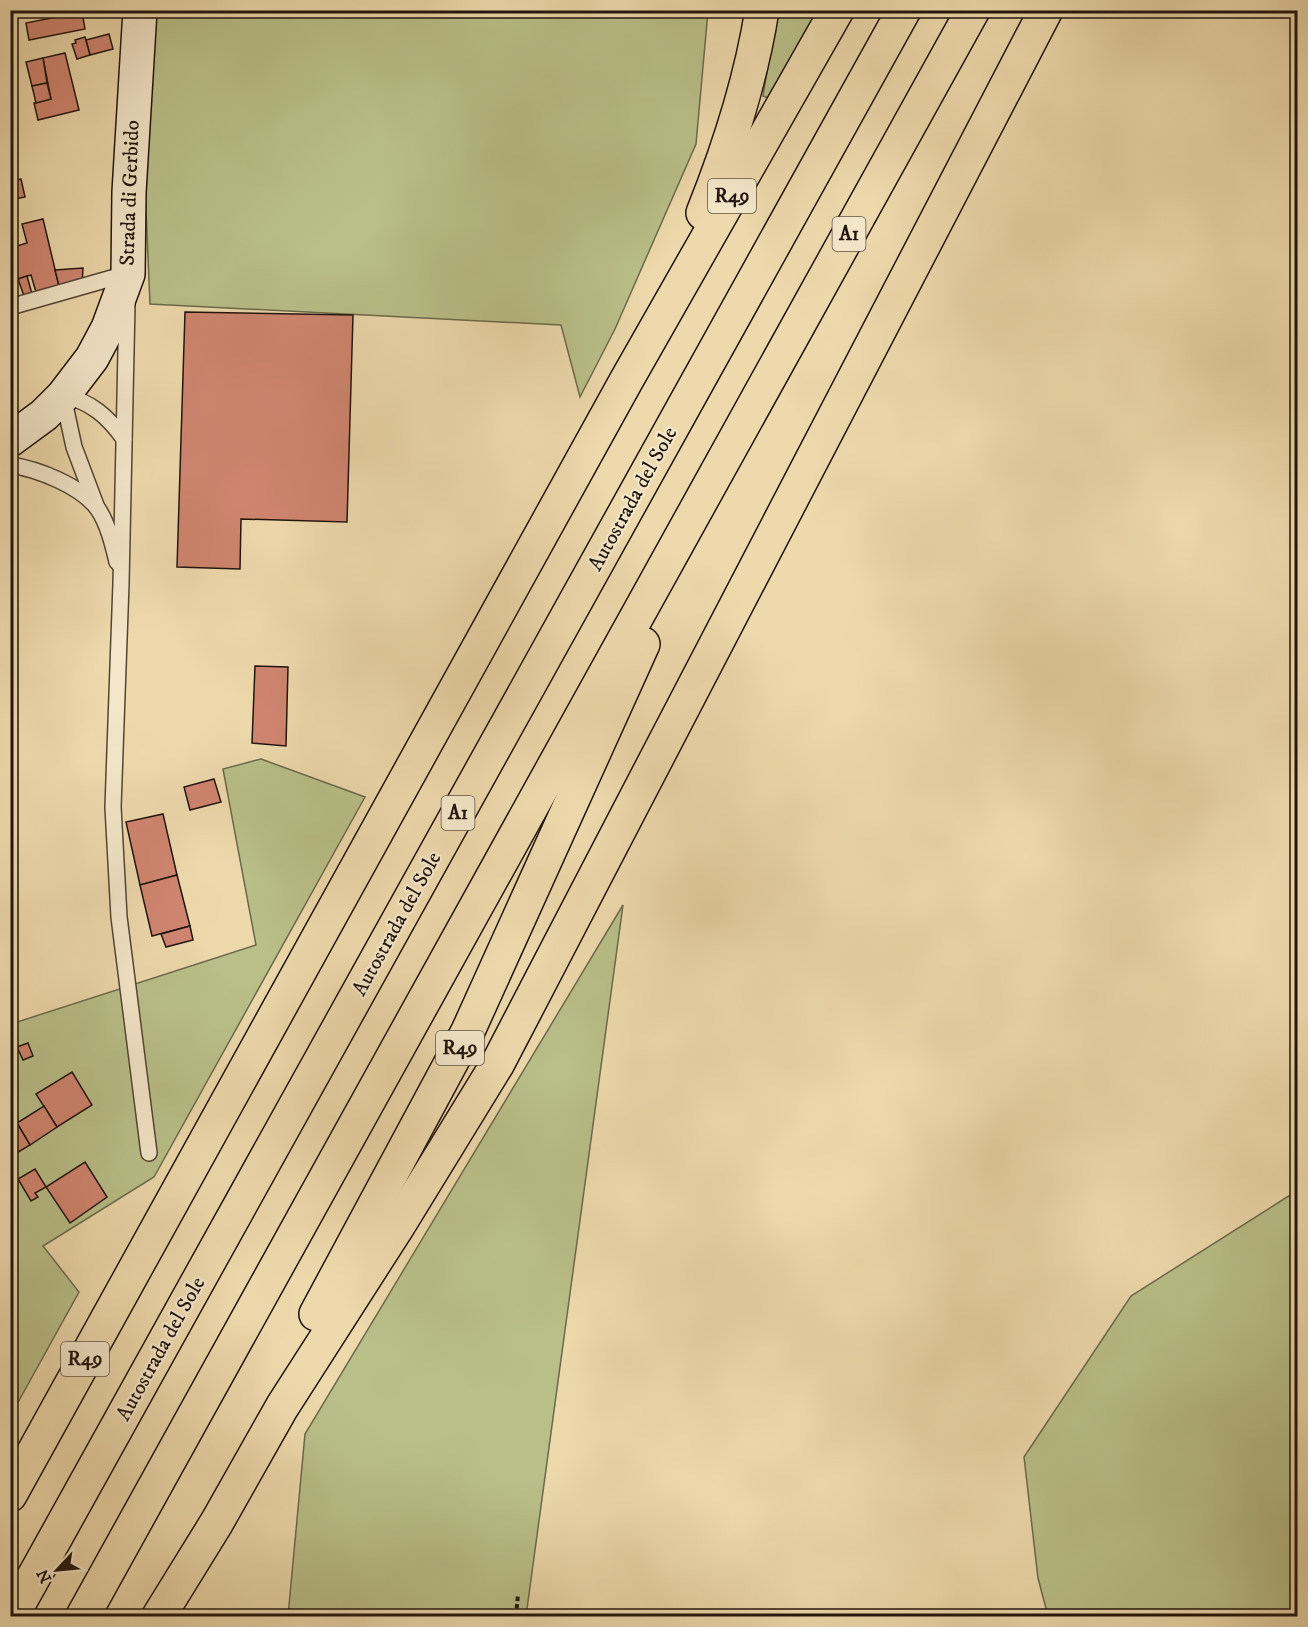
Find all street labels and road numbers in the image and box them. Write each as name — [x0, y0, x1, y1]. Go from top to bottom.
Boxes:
street label: Strada di Gerbido — [114, 120, 146, 266]
road number: R49 — [708, 179, 756, 213]
road number: A1 — [832, 217, 866, 251]
street label: Autostrada del Sole — [583, 422, 684, 576]
road number: A1 — [442, 796, 474, 830]
street label: Autostrada del Sole — [347, 847, 448, 1001]
road number: R49 — [436, 1031, 484, 1065]
street label: Autostrada del Sole — [111, 1272, 212, 1426]
road number: R49 — [61, 1342, 109, 1376]

